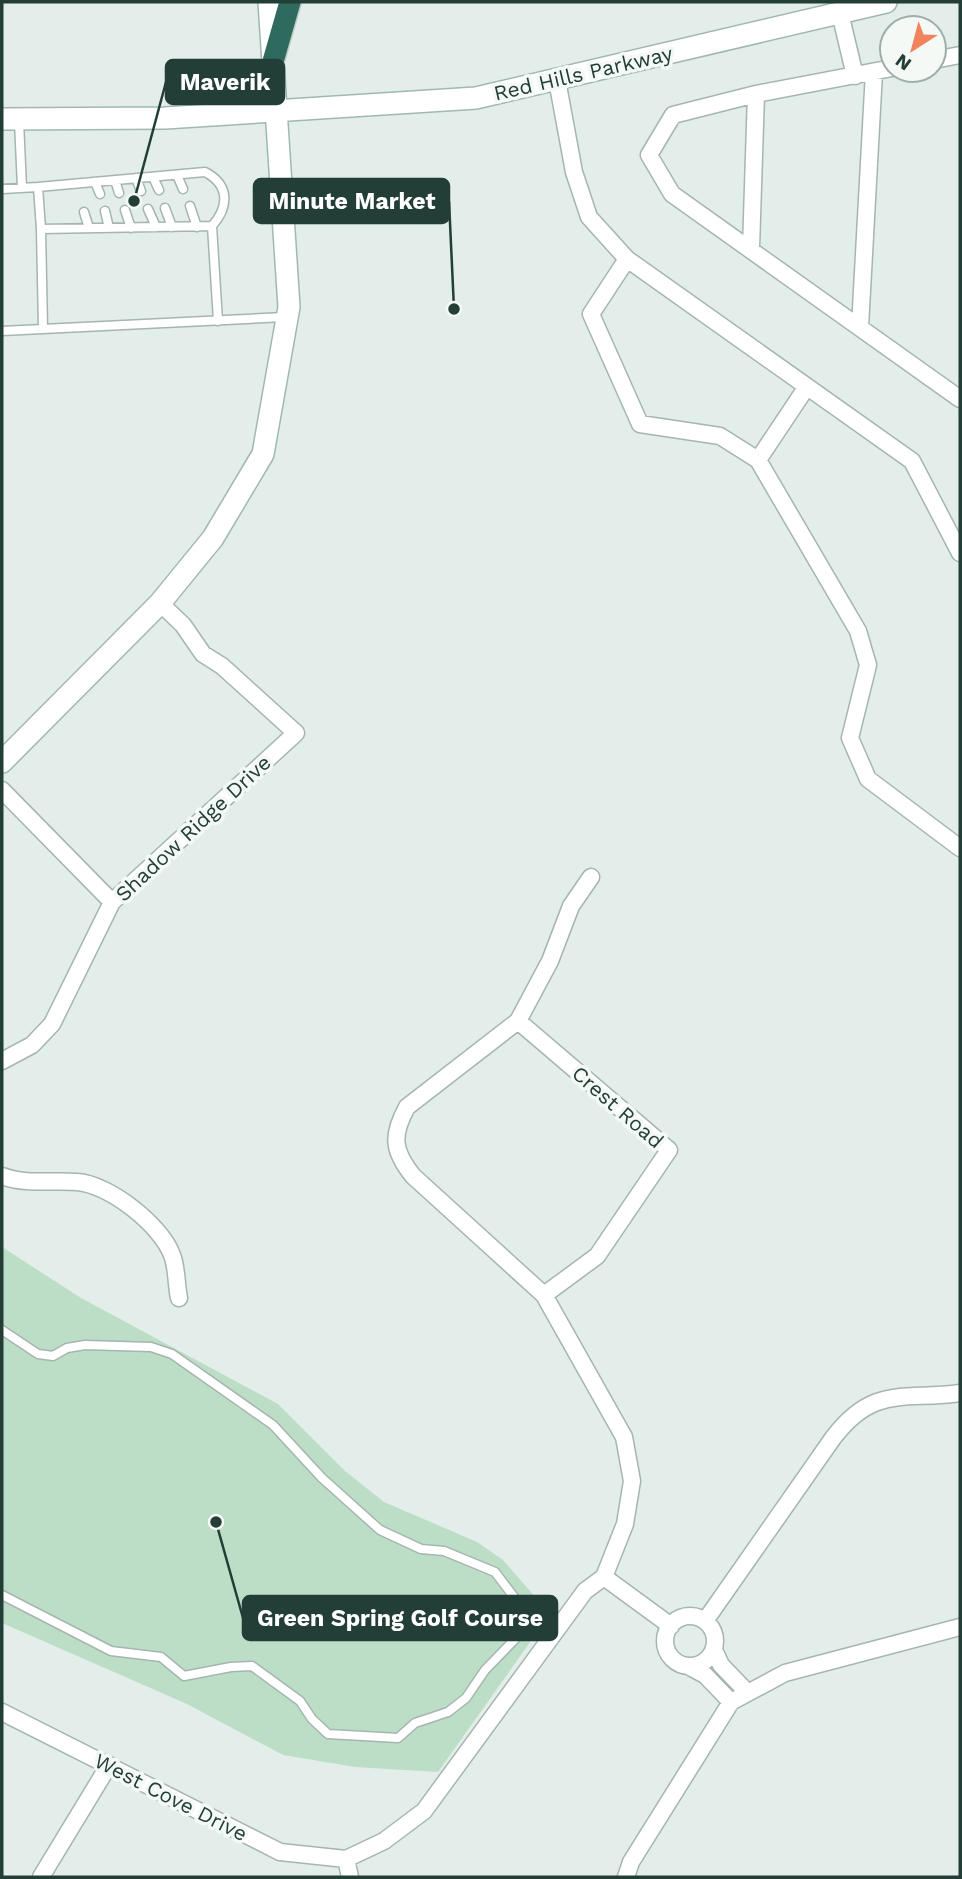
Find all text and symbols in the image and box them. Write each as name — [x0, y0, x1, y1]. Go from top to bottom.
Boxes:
north arrow — [878, 14, 948, 84]
street label: Red Hills Parkway — [491, 40, 675, 106]
text: N — [891, 49, 916, 76]
callout: Maverik — [166, 60, 284, 104]
text: Maverik — [180, 69, 271, 96]
callout: Minute Market — [254, 179, 449, 223]
text: Minute Market — [268, 188, 436, 215]
street label: Shadow Ridge Drive — [110, 750, 276, 906]
street label: Crest Road — [567, 1060, 669, 1154]
callout: Green Spring Golf Course — [243, 1596, 557, 1640]
text: Green Spring Golf Course — [257, 1605, 543, 1632]
street label: West Cove Drive — [90, 1748, 252, 1846]

